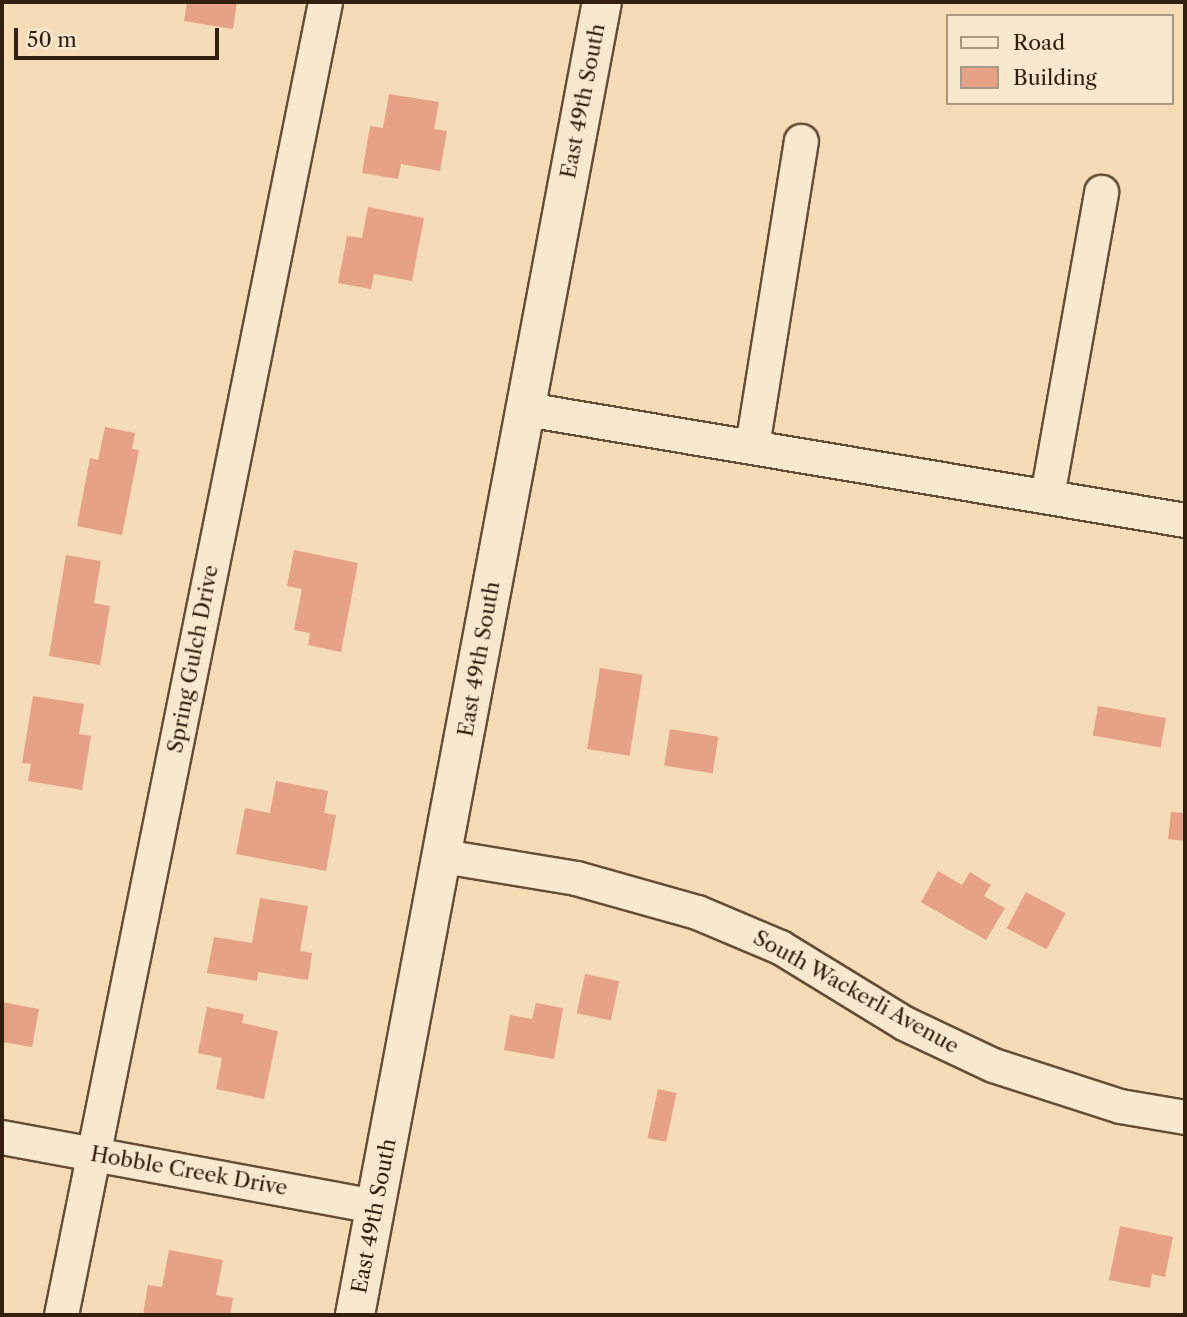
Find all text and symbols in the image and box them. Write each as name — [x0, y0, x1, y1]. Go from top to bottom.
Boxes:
scale bar — [18, 14, 222, 58]
legend — [946, 14, 1173, 105]
street label: East 49th South — [556, 21, 610, 181]
text: 50 m — [27, 27, 77, 52]
text: Road — [1013, 30, 1065, 55]
text: Building — [1013, 65, 1097, 90]
street label: Spring Gulch Drive — [162, 563, 224, 755]
street label: East 49th South — [453, 579, 505, 739]
street label: South Wackerli Avenue — [748, 925, 964, 1059]
street label: East 49th South — [347, 1136, 401, 1296]
street label: Hobble Creek Drive — [88, 1141, 290, 1201]

